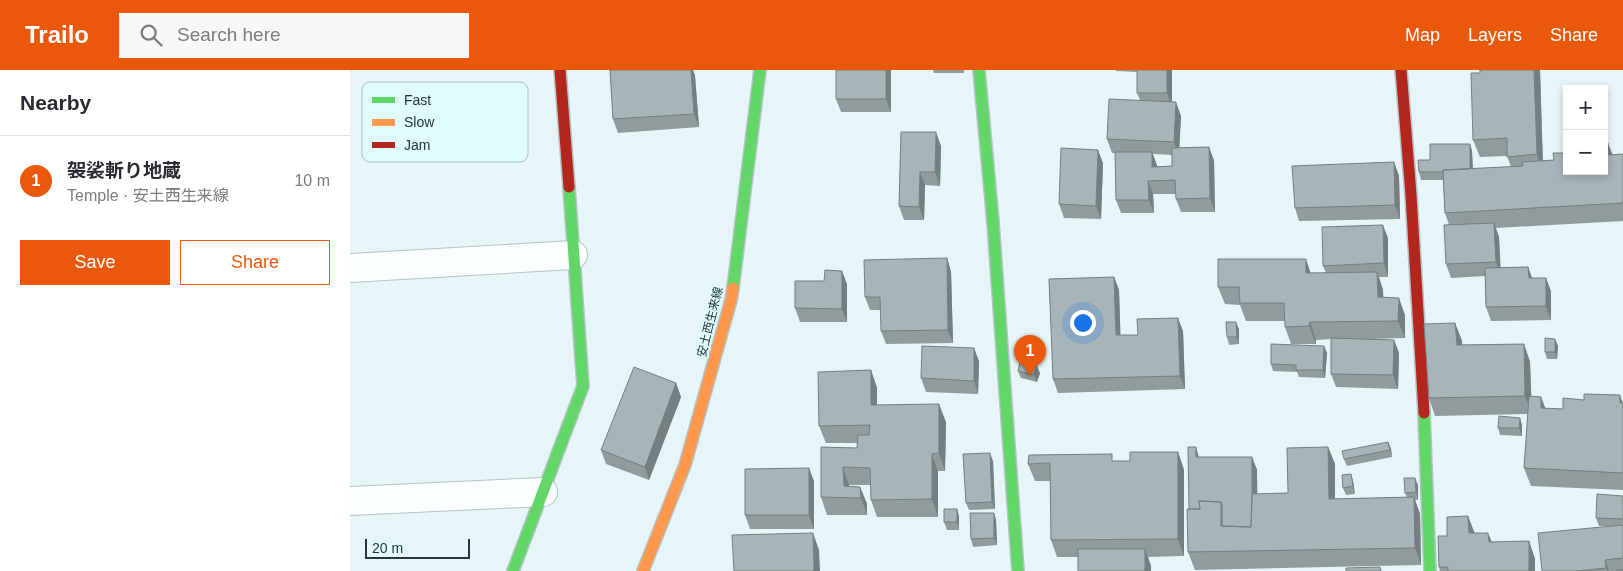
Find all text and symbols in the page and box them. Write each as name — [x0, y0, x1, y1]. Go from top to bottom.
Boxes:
search box — [119, 13, 469, 58]
text: Trailo — [25, 21, 89, 48]
icon: search — [137, 21, 165, 49]
text: Search here — [177, 24, 281, 45]
text: Map — [1405, 25, 1440, 45]
text: Layers — [1468, 25, 1522, 45]
text: Share — [1550, 25, 1598, 45]
legend — [362, 82, 528, 162]
map controls — [1563, 85, 1608, 175]
button: + — [1563, 85, 1608, 130]
text: Nearby — [20, 91, 91, 114]
text: Fast — [404, 92, 431, 108]
text: Slow — [404, 114, 435, 130]
button: − — [1563, 130, 1608, 175]
text: Jam — [404, 137, 430, 153]
text: 袈裟斬り地蔵 — [67, 160, 181, 181]
text: 1 — [32, 172, 40, 189]
text: 10 m — [294, 172, 330, 189]
text: Temple · 安土西生来線 — [67, 187, 229, 204]
button: Save — [20, 240, 170, 285]
button: Share — [180, 240, 330, 285]
street label: 安土西生来線 — [694, 285, 726, 359]
your location — [1070, 310, 1096, 336]
pin: 1 — [1014, 335, 1046, 376]
scale bar — [365, 536, 470, 559]
text: 20 m — [372, 540, 403, 556]

